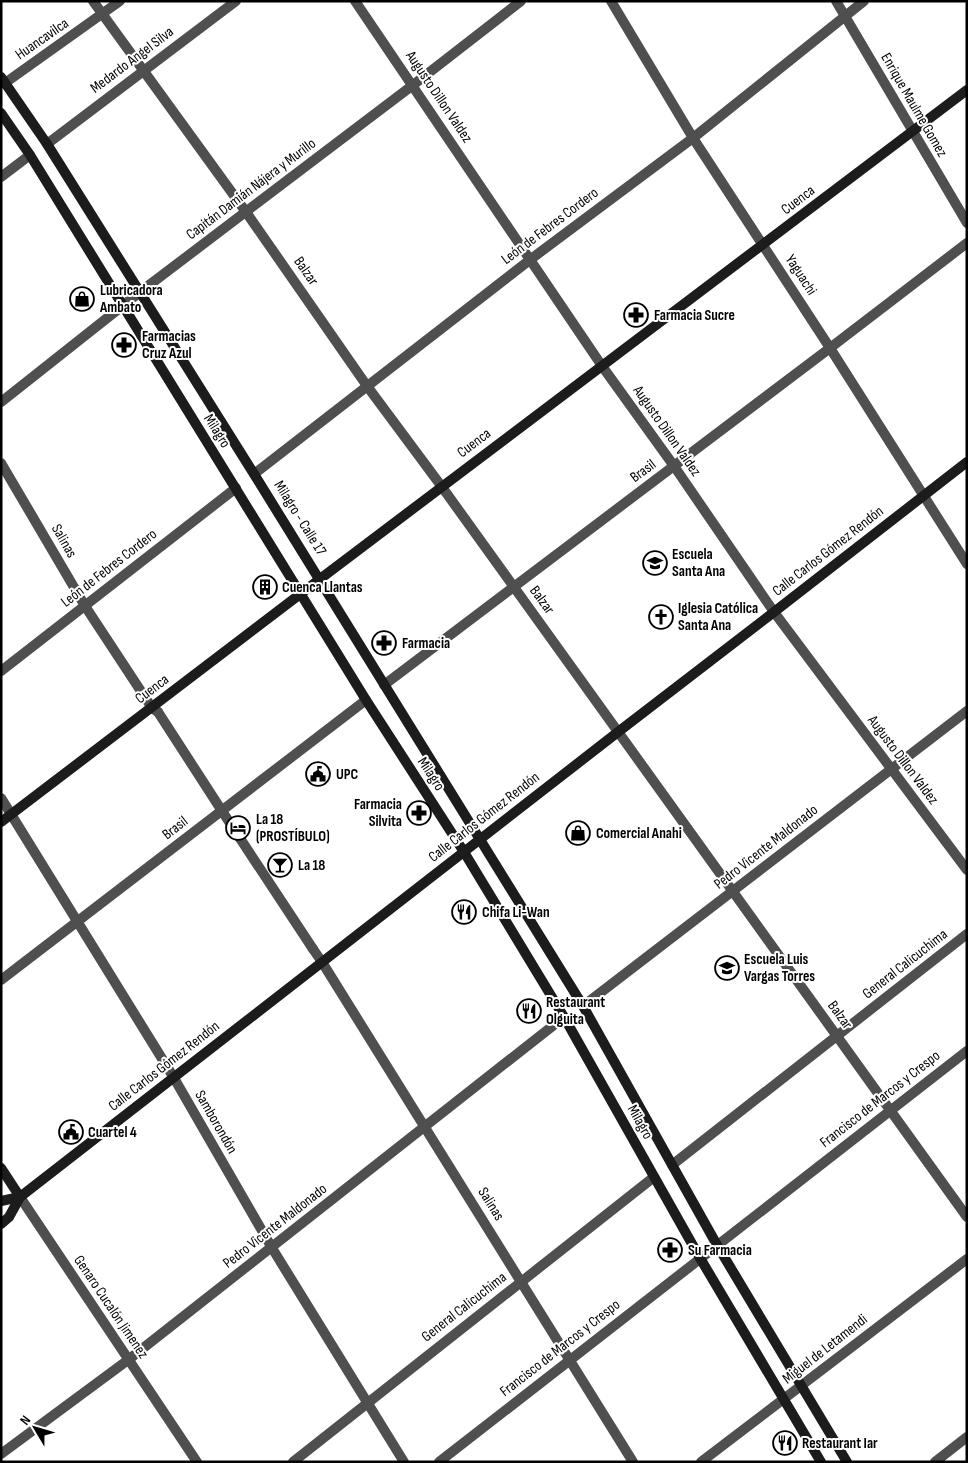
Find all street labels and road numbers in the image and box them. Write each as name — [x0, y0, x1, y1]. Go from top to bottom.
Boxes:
street label: Huancavilca — [12, 14, 72, 64]
street label: Medardo Angel Silva — [87, 22, 178, 98]
street label: Augusto Dillon Valdez — [401, 47, 477, 147]
street label: Enrique Maulme Gomez — [876, 49, 952, 161]
street label: Capitán Damián Nájera y Murillo — [182, 134, 320, 244]
street label: Cuenca — [777, 181, 819, 219]
street label: León de Febres Cordero — [498, 183, 602, 269]
street label: Yaguachi — [781, 251, 821, 299]
street label: Balzar — [289, 253, 323, 290]
street label: Augusto Dillon Valdez — [628, 381, 706, 481]
street label: Milagro — [199, 410, 235, 452]
street label: Cuenca — [453, 424, 495, 462]
street label: Brasil — [626, 455, 660, 487]
street label: Milagro - Calle 17 — [269, 477, 331, 559]
street label: Calle Carlos Gómez Rendón — [769, 502, 887, 600]
street label: Salinas — [47, 521, 81, 561]
street label: León de Febres Cordero — [57, 525, 161, 611]
street label: Balzar — [525, 582, 559, 619]
street label: Cuenca — [131, 670, 173, 708]
street label: Augusto Dillon Valdez — [863, 711, 943, 809]
street label: Milagro — [413, 754, 449, 794]
street label: Calle Carlos Gómez Rendón — [425, 768, 543, 866]
street label: Pedro Vicente Maldonado — [710, 800, 822, 894]
street label: Brasil — [158, 812, 192, 844]
street label: General Calicuchima — [859, 925, 951, 1003]
street label: Balzar — [823, 997, 857, 1034]
street label: Calle Carlos Gómez Rendón — [105, 1017, 223, 1115]
street label: Francisco de Marcos y Crespo — [816, 1046, 944, 1152]
street label: Samborondón — [190, 1087, 242, 1157]
street label: Milagro — [623, 1101, 657, 1143]
street label: Pedro Vicente Maldonado — [219, 1179, 331, 1273]
street label: Salinas — [473, 1184, 509, 1224]
street label: Genaro Cucalón Jimenez — [69, 1252, 153, 1363]
street label: General Calicuchima — [418, 1268, 510, 1346]
street label: Francisco de Marcos y Crespo — [496, 1295, 624, 1401]
street label: Miguel de Letamendi — [779, 1310, 871, 1388]

